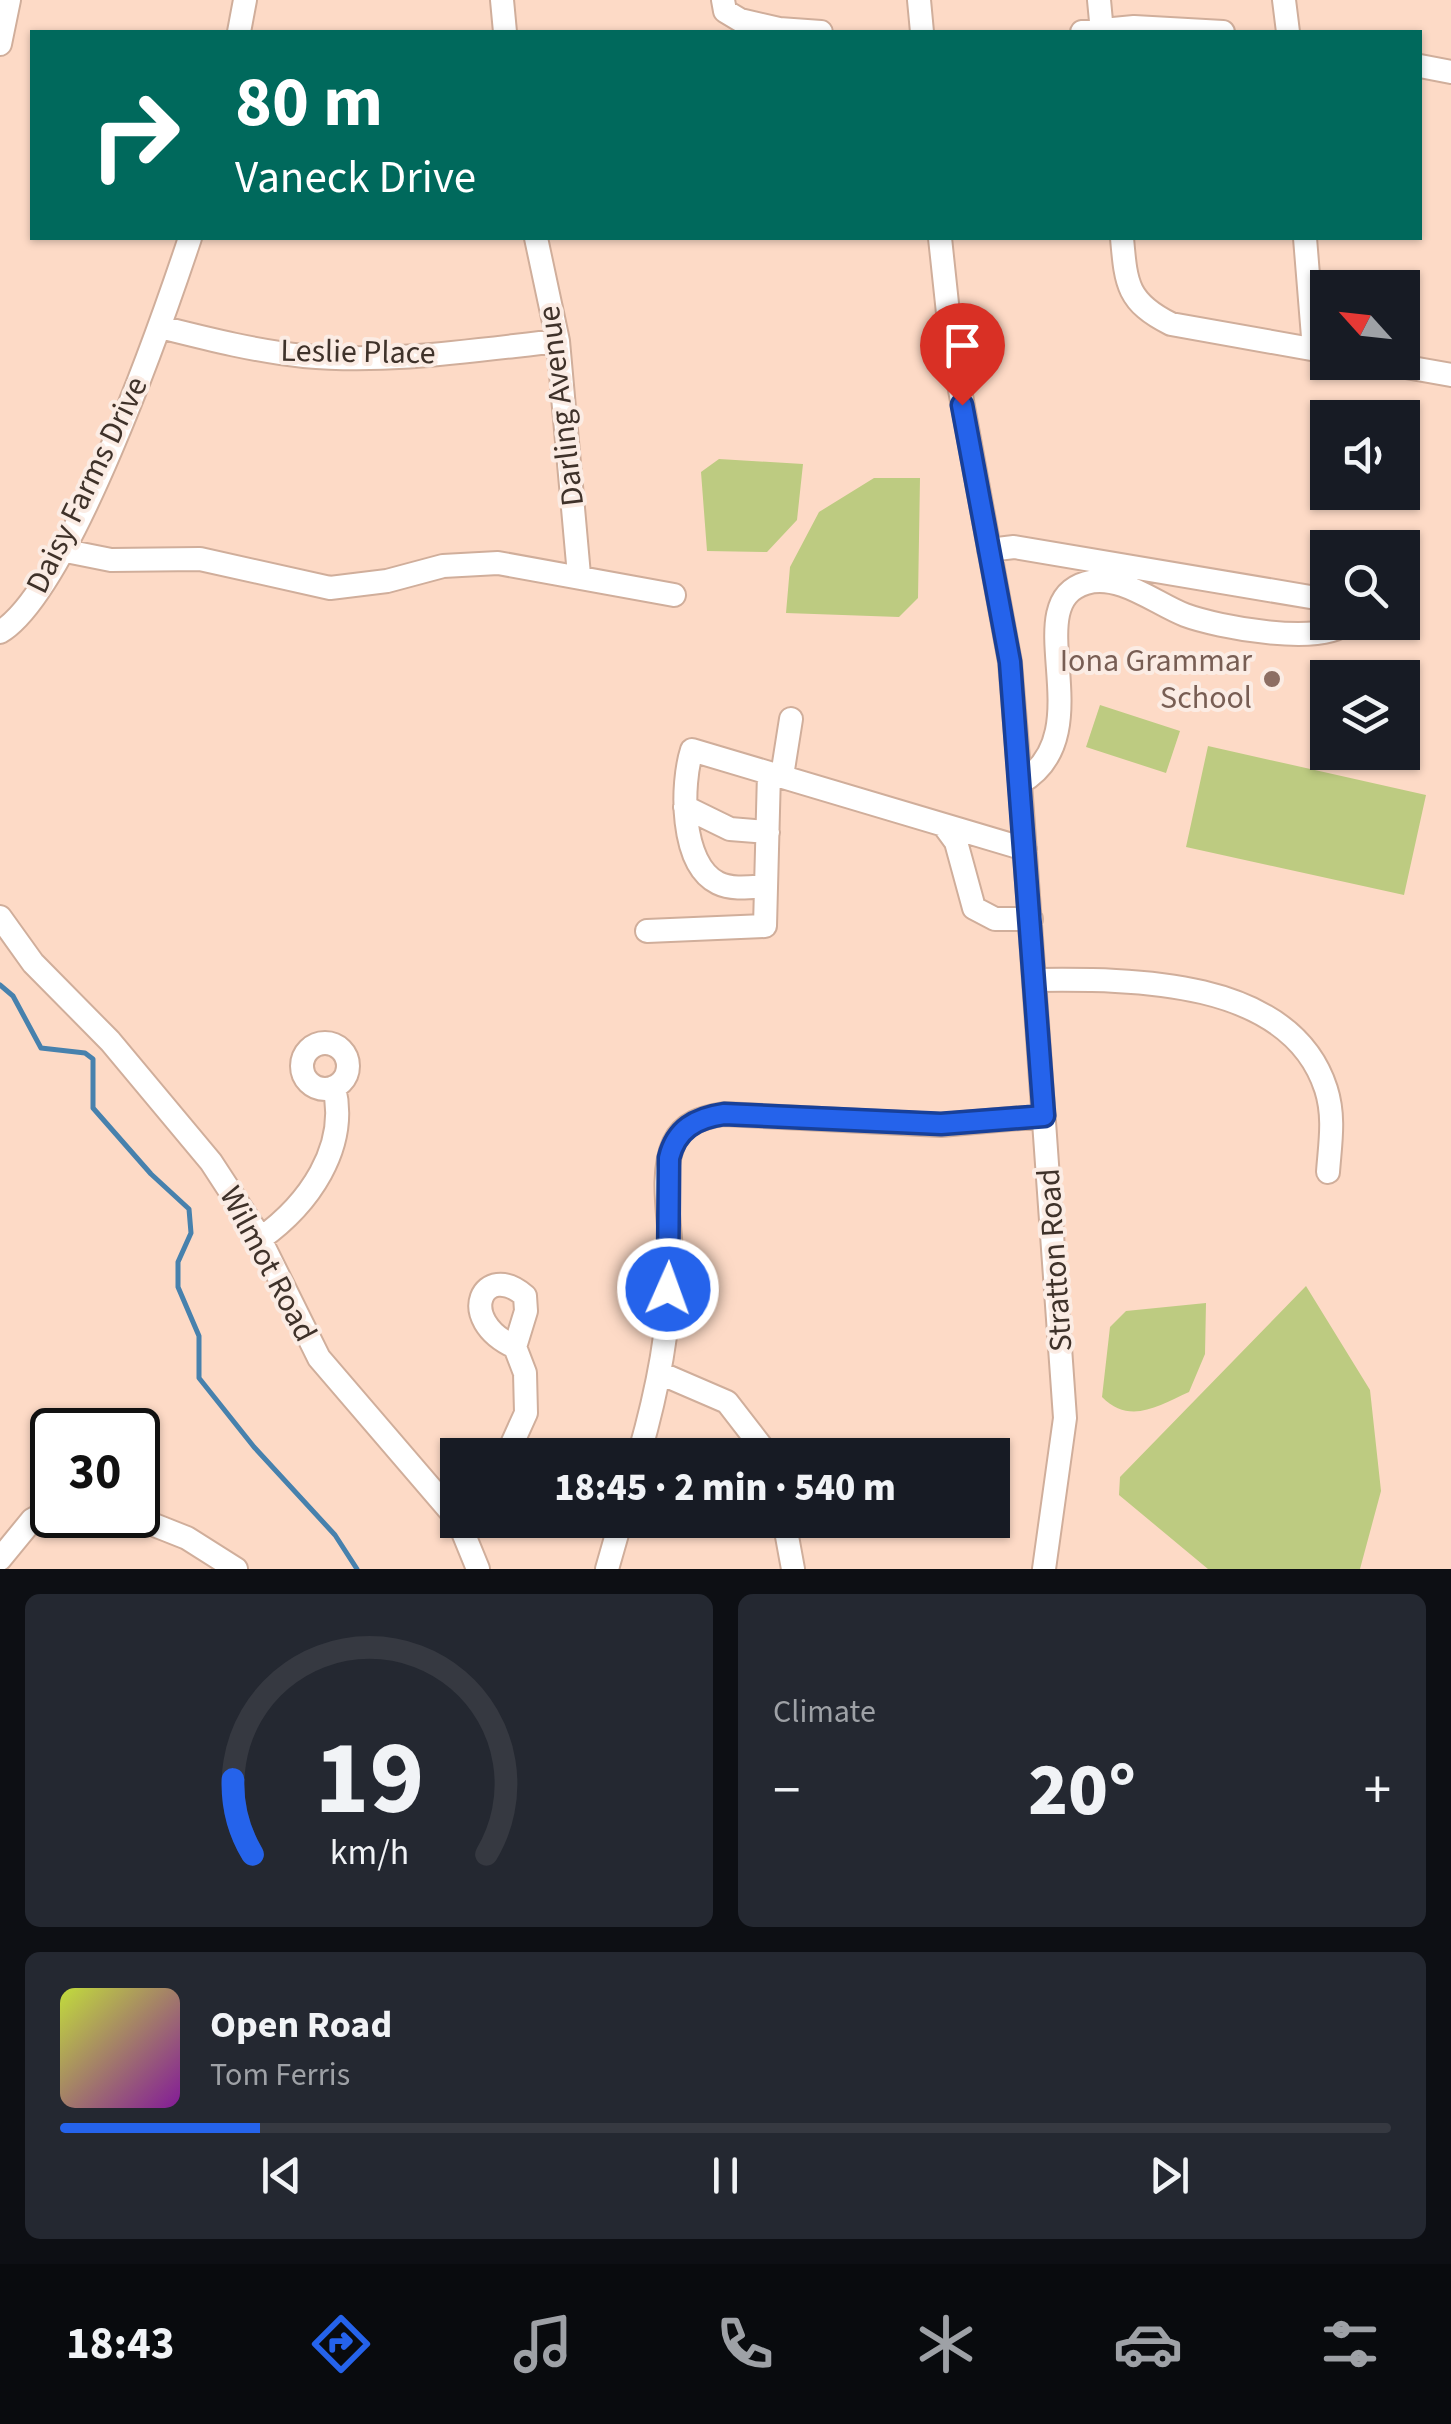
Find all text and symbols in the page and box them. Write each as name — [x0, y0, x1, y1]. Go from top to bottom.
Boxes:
text: 80 m — [235, 53, 383, 153]
icon: right — [70, 70, 200, 200]
text: Vaneck Drive — [235, 146, 476, 210]
north arrow — [1310, 270, 1420, 380]
map controls — [1310, 270, 1420, 770]
street label: Darling Avenue — [526, 303, 596, 509]
pin — [920, 303, 1005, 406]
icon: arrive — [935, 318, 990, 373]
street label: Leslie Place — [280, 328, 436, 376]
street label: Daisy Farms Drive — [15, 369, 159, 601]
button: sound — [1310, 400, 1420, 510]
button: search — [1310, 530, 1420, 640]
place label: Iona Grammar School — [1060, 638, 1253, 721]
button: layers — [1310, 660, 1420, 770]
marker: Iona Grammar School — [1261, 668, 1283, 690]
street label: Stratton Road — [1026, 1167, 1084, 1353]
street label: Wilmot Road — [208, 1178, 328, 1350]
position arrow — [616, 1237, 720, 1341]
speed limit sign: 30 — [30, 1408, 160, 1538]
text: 18:45 · 2 min · 540 m — [554, 1461, 896, 1515]
text: Climate — [773, 1689, 876, 1735]
text: 19 — [314, 1706, 424, 1854]
text: 20° — [1028, 1737, 1136, 1844]
text: − — [773, 1752, 800, 1830]
text: + — [1364, 1752, 1391, 1830]
text: km/h — [329, 1827, 409, 1878]
text: Open Road — [210, 1998, 392, 2052]
text: Tom Ferris — [210, 2052, 350, 2098]
icon: previous — [254, 2148, 309, 2203]
icon: pause — [698, 2148, 753, 2203]
icon: next — [1142, 2148, 1197, 2203]
icon: directions — [306, 2309, 376, 2379]
icon: music — [508, 2309, 578, 2379]
icon: phone — [710, 2309, 780, 2379]
icon: climate — [911, 2309, 981, 2379]
icon: car — [1113, 2309, 1183, 2379]
icon: filters — [1315, 2309, 1385, 2379]
text: 18:43 — [66, 2312, 174, 2376]

